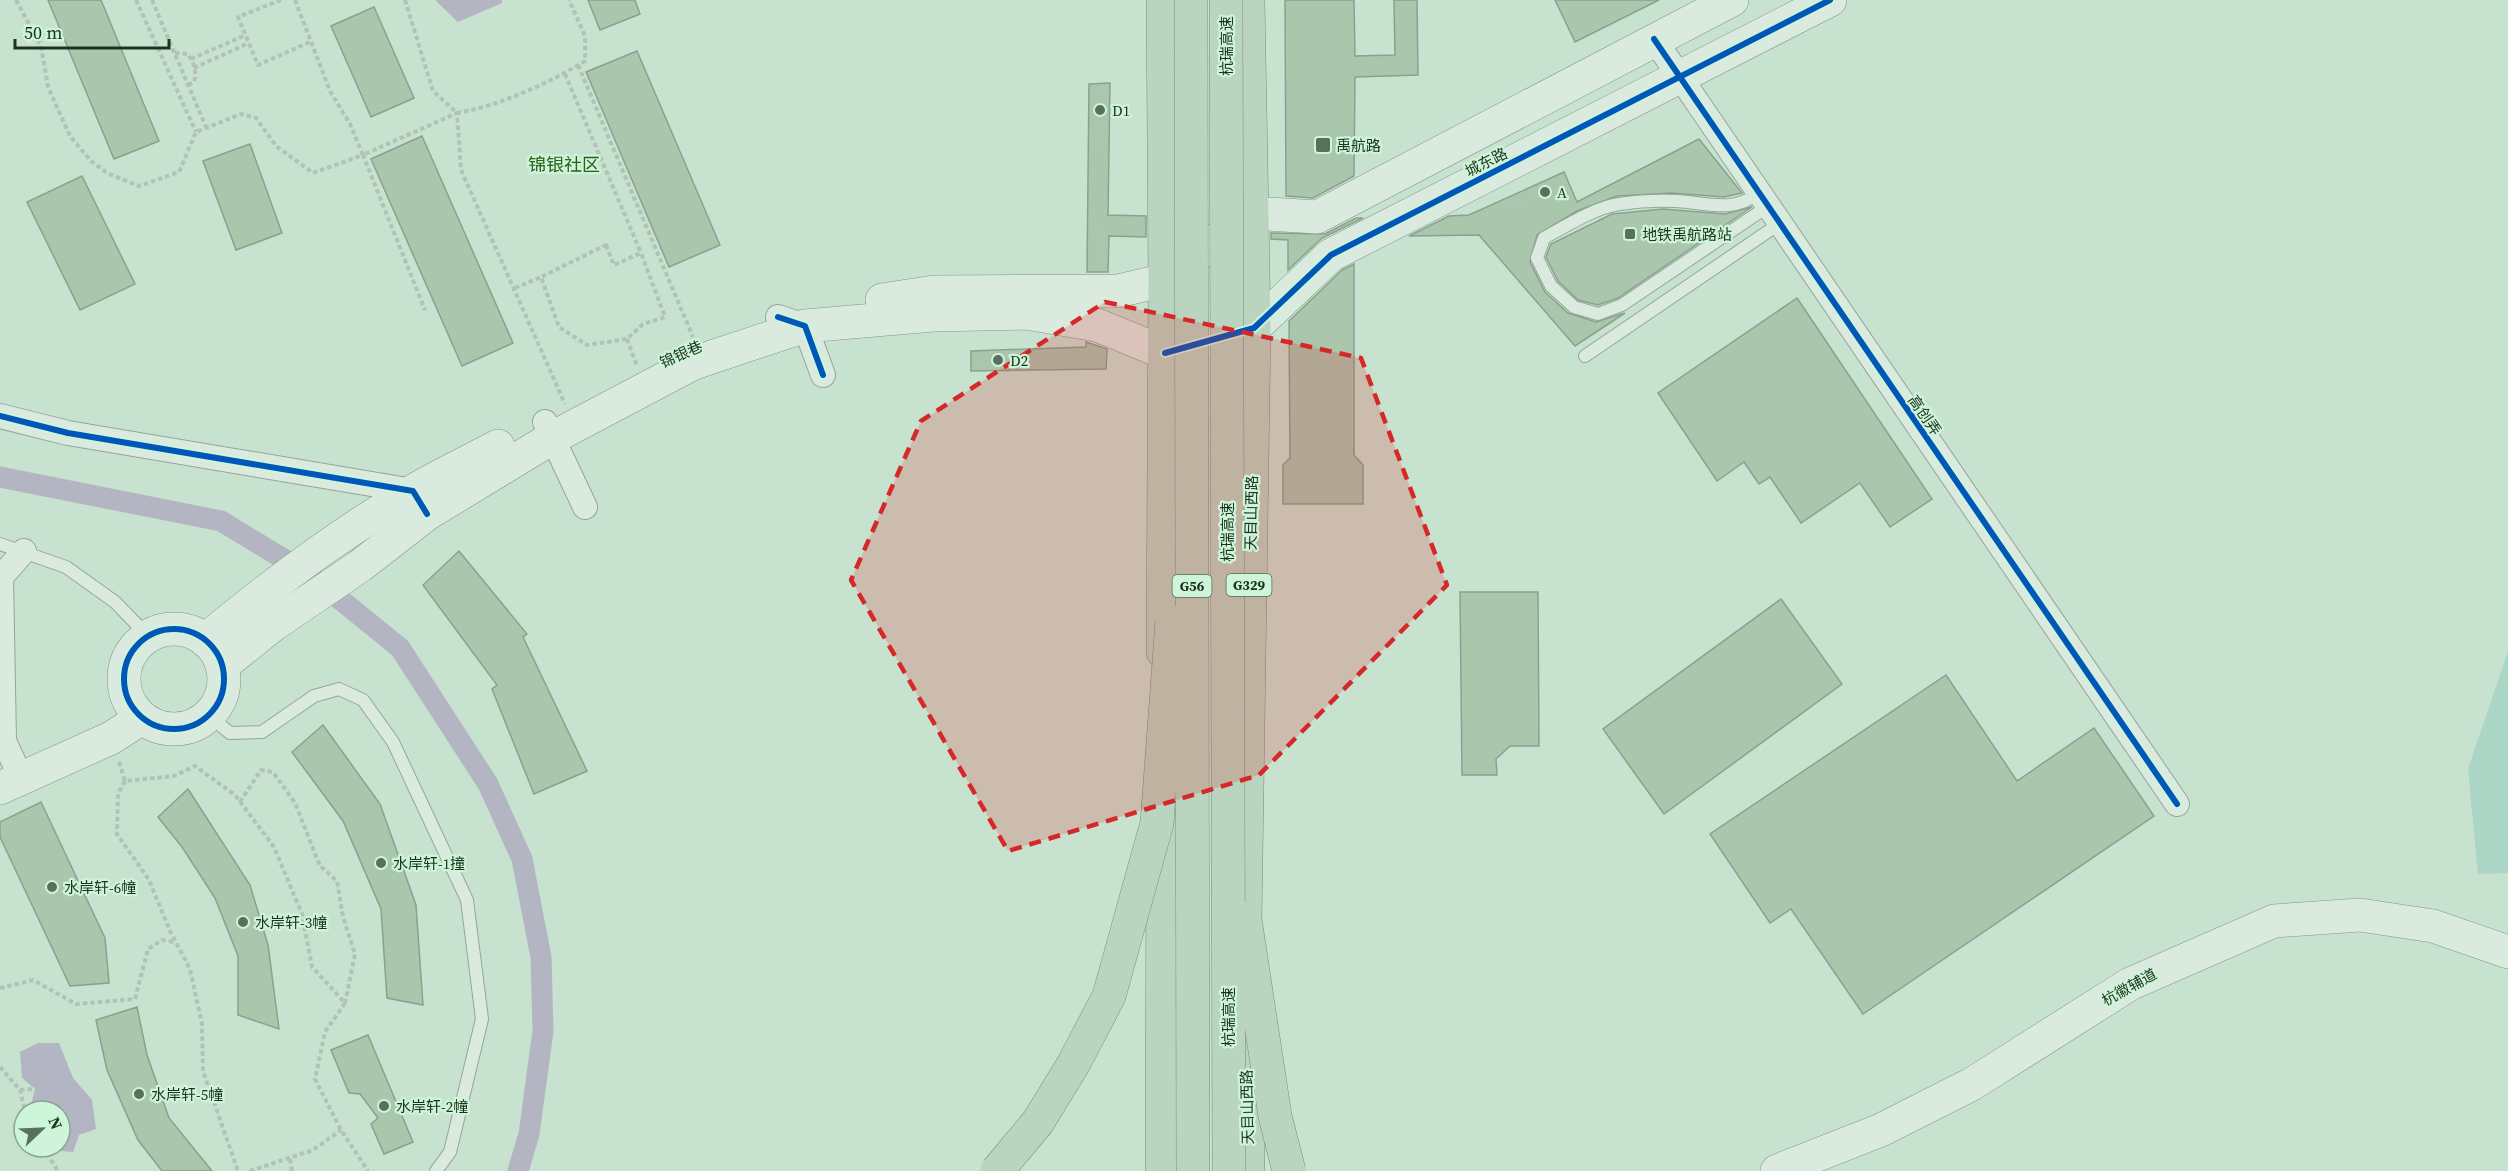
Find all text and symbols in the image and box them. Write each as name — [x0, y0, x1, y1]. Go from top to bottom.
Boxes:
scale bar — [15, 12, 170, 50]
street label: 杭瑞高速 — [1216, 16, 1237, 76]
text: 50 m — [24, 20, 62, 45]
place label: D1 — [1112, 100, 1130, 121]
marker: D1 — [1093, 103, 1107, 117]
place label: 禹航路 — [1336, 135, 1381, 156]
marker: 禹航路 — [1314, 136, 1332, 154]
street label: 城东路 — [1461, 142, 1511, 182]
district label: 锦银社区 — [528, 152, 600, 177]
place label: A — [1557, 182, 1567, 203]
marker: A — [1538, 185, 1552, 199]
place label: 地铁禹航路站 — [1642, 224, 1732, 245]
marker: 地铁禹航路站 — [1623, 227, 1637, 241]
street label: 锦银巷 — [656, 335, 706, 373]
place label: D2 — [1010, 350, 1028, 371]
marker: D2 — [991, 353, 1005, 367]
street label: 高创弄 — [1903, 391, 1947, 439]
street label: 天目山西路 — [1240, 475, 1262, 551]
street label: 杭瑞高速 — [1217, 502, 1238, 562]
road number: G329 — [1226, 574, 1272, 596]
road number: G56 — [1172, 575, 1212, 597]
place label: 水岸轩-1撞 — [393, 853, 465, 874]
marker: 水岸轩-1撞 — [374, 856, 388, 870]
place label: 水岸轩-6幢 — [64, 877, 136, 898]
marker: 水岸轩-6幢 — [45, 880, 59, 894]
place label: 水岸轩-3幢 — [255, 912, 327, 933]
marker: 水岸轩-3幢 — [236, 915, 250, 929]
street label: 杭徽辅道 — [2098, 963, 2160, 1011]
street label: 杭瑞高速 — [1218, 987, 1239, 1047]
street label: 天目山西路 — [1236, 1069, 1258, 1145]
place label: 水岸轩-5幢 — [151, 1084, 223, 1105]
marker: 水岸轩-5幢 — [132, 1087, 146, 1101]
place label: 水岸轩-2幢 — [396, 1096, 468, 1117]
north arrow — [12, 1099, 72, 1159]
marker: 水岸轩-2幢 — [377, 1099, 391, 1113]
text: N — [43, 1113, 68, 1133]

